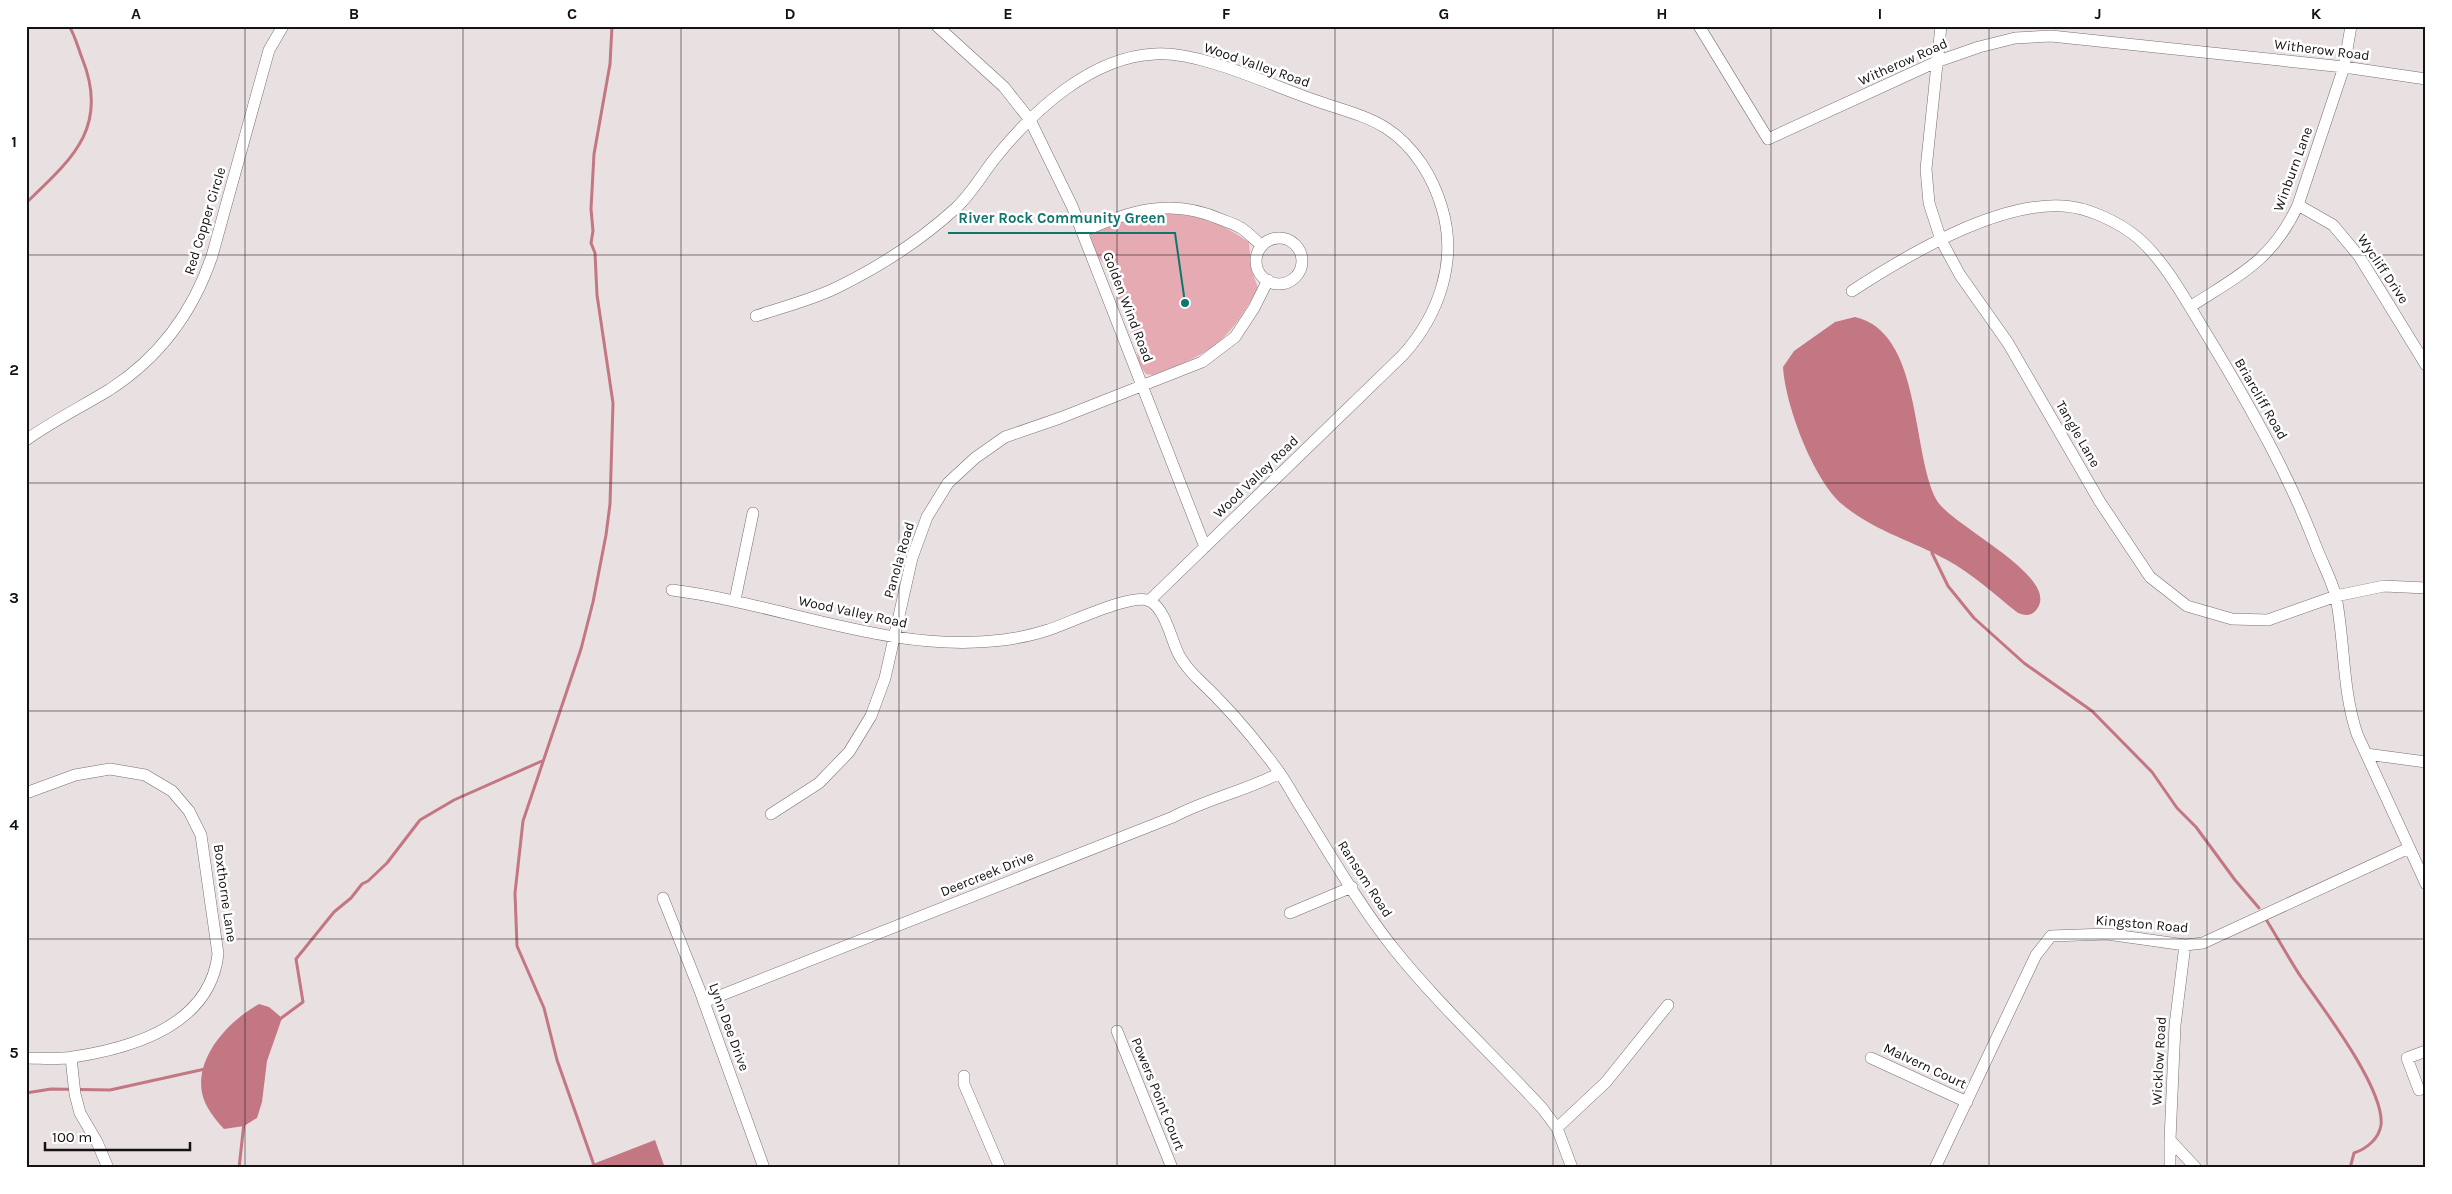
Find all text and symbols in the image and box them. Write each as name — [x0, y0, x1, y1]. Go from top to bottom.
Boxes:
text: A — [131, 4, 141, 23]
text: B — [349, 4, 359, 23]
text: C — [567, 4, 577, 23]
text: D — [785, 4, 796, 23]
text: E — [1003, 4, 1013, 23]
text: F — [1222, 4, 1231, 23]
text: G — [1439, 4, 1449, 23]
text: H — [1656, 4, 1668, 23]
text: I — [1878, 4, 1882, 23]
text: J — [2094, 4, 2102, 23]
text: K — [2311, 4, 2322, 23]
street label: Witherow Road — [1856, 35, 1950, 89]
street label: Witherow Road — [2273, 36, 2371, 64]
street label: Wood Valley Road — [1202, 39, 1312, 91]
street label: Winburn Lane — [2270, 124, 2316, 214]
text: 1 — [11, 132, 17, 151]
street label: Red Copper Circle — [181, 165, 229, 277]
callout: River Rock Community Green — [948, 203, 1175, 233]
text: River Rock Community Green — [958, 209, 1166, 227]
street label: Wycliff Drive — [2354, 231, 2412, 307]
street label: Golden Wind Road — [1099, 249, 1157, 365]
street label: Briarcliff Road — [2231, 355, 2291, 443]
text: 2 — [9, 360, 19, 379]
street label: Tangle Lane — [2052, 398, 2104, 470]
street label: Wood Valley Road — [1210, 432, 1302, 522]
street label: Panola Road — [880, 520, 918, 600]
text: 3 — [9, 588, 19, 607]
street label: Wood Valley Road — [797, 592, 909, 632]
text: 4 — [9, 815, 19, 834]
street label: Ransom Road — [1334, 837, 1396, 921]
street label: Boxthorne Lane — [210, 843, 240, 943]
street label: Deercreek Drive — [938, 848, 1036, 900]
street label: Kingston Road — [2095, 911, 2189, 937]
street label: Lynn Dee Drive — [705, 981, 753, 1073]
street label: Wicklow Road — [2148, 1016, 2170, 1106]
street label: Powers Point Court — [1128, 1035, 1188, 1153]
street label: Malvern Court — [1881, 1039, 1969, 1093]
text: 5 — [9, 1043, 19, 1062]
scale bar — [45, 1119, 190, 1151]
text: 100 m — [52, 1128, 92, 1146]

